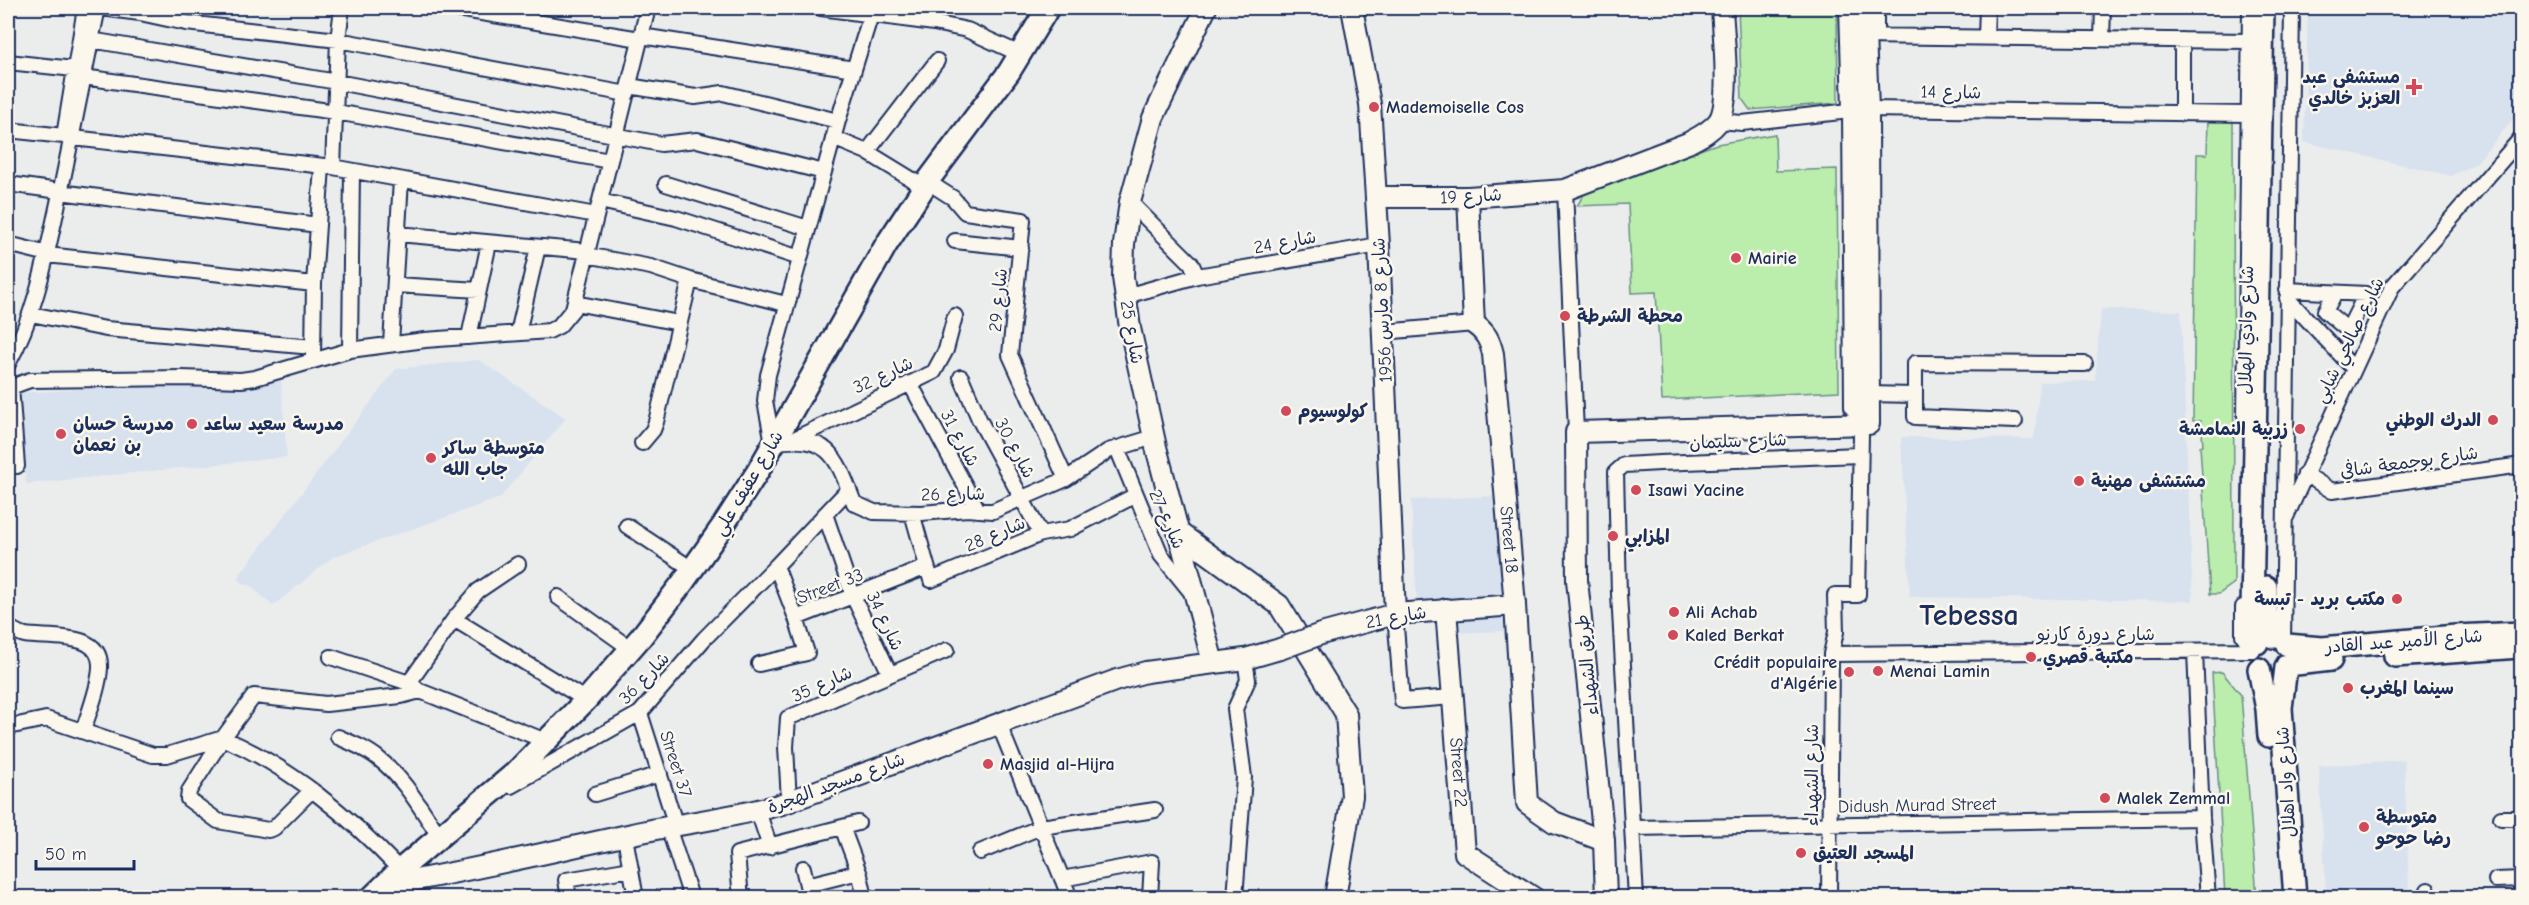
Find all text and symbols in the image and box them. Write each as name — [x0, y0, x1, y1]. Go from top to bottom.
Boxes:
place label: مستشفى عبد العزبز خالدي — [2303, 67, 2400, 112]
marker: مستشفى عبد العزبز خالدي — [2405, 78, 2423, 96]
street label: شارع 14 — [1920, 81, 1982, 105]
place label: Mademoiselle Cos — [1386, 97, 1524, 118]
marker: Mademoiselle Cos — [1367, 100, 1381, 114]
street label: شارع 19 — [1440, 184, 1502, 210]
street label: شارع 24 — [1252, 227, 1318, 259]
street label: شارع 8 مارس 1956 — [1368, 237, 1398, 383]
place label: Mairie — [1748, 248, 1797, 269]
marker: Mairie — [1729, 251, 1743, 265]
street label: شارع وادي الهلال — [2235, 265, 2260, 395]
street label: شارع 29 — [985, 267, 1013, 333]
street label: شارع صالحي شابي — [2310, 274, 2393, 409]
street label: شارع 25 — [1115, 299, 1147, 366]
place label: محطة الشرطة — [1577, 306, 1683, 327]
marker: محطة الشرطة — [1558, 309, 1572, 323]
street label: شارع 32 — [850, 353, 917, 399]
place label: كولوسيوم — [1298, 401, 1368, 425]
marker: كولوسيوم — [1279, 404, 1293, 418]
street label: شارع 31 — [935, 406, 983, 471]
place label: الدرك الوطني — [2386, 410, 2481, 436]
marker: الدرك الوطني — [2486, 413, 2500, 427]
place label: مدرسة حسان بن نعمان — [73, 414, 174, 456]
place label: مدرسة سعيد ساعد — [204, 414, 344, 435]
street label: شارع 30 — [989, 415, 1039, 482]
marker: مدرسة سعيد ساعد — [185, 417, 199, 431]
place label: زربية النمامشة — [2179, 419, 2288, 440]
marker: زربية النمامشة — [2293, 422, 2307, 436]
marker: مدرسة حسان بن نعمان — [54, 427, 68, 441]
street label: شارع عفيف علي — [709, 427, 792, 542]
street label: شارع سليمان — [1689, 429, 1787, 455]
place label: متوسطة ساكر جاب الله — [441, 438, 545, 480]
street label: شارع بوجمعة شافي — [2338, 440, 2480, 485]
marker: متوسطة ساكر جاب الله — [424, 451, 438, 465]
place label: مشتشفى مهنية — [2091, 471, 2206, 493]
marker: مشتشفى مهنية — [2072, 474, 2086, 488]
place label: Isawi Yacine — [1648, 480, 1744, 501]
street label: شارع 26 — [921, 483, 985, 507]
marker: Isawi Yacine — [1629, 483, 1643, 497]
street label: شارع 27 — [1143, 486, 1189, 553]
street label: Street 18 — [1495, 505, 1522, 574]
street label: شارع 28 — [962, 512, 1029, 557]
place label: المزابي — [1625, 526, 1670, 552]
marker: المزابي — [1606, 529, 1620, 543]
street label: Street 33 — [794, 564, 866, 609]
street label: شارع 34 — [861, 588, 907, 655]
place label: مكتب بريد - تبسة — [2254, 589, 2385, 610]
marker: مكتب بريد - تبسة — [2390, 592, 2404, 606]
district label: Tebessa — [1919, 598, 2019, 633]
street label: شارع 21 — [1364, 602, 1428, 634]
place label: Ali Achab — [1686, 602, 1757, 623]
marker: Ali Achab — [1667, 605, 1681, 619]
street label: طريق الشهداء — [1572, 613, 1603, 716]
street label: شارع دورة كارنو — [2035, 624, 2155, 646]
street label: شارع الأمير عبد القادر — [2323, 624, 2483, 659]
place label: Kaled Berkat — [1685, 625, 1785, 646]
marker: Kaled Berkat — [1666, 628, 1680, 642]
place label: مكتبة قصري — [2043, 647, 2134, 671]
street label: شارع 36 — [615, 648, 675, 709]
marker: مكتبة قصري — [2024, 650, 2038, 664]
place label: Crédit populaire d'Algérie — [1714, 652, 1837, 694]
place label: Menai Lamin — [1890, 661, 1990, 682]
street label: شارع 35 — [789, 662, 856, 708]
marker: Menai Lamin — [1871, 664, 1885, 678]
marker: Crédit populaire d'Algérie — [1842, 665, 1856, 679]
place label: سينما المغرب — [2360, 678, 2454, 699]
marker: سينما المغرب — [2341, 681, 2355, 695]
street label: شارع الشهداء — [1802, 724, 1824, 826]
street label: شارع واد اهلال — [2272, 726, 2302, 838]
street label: Street 37 — [655, 728, 696, 801]
street label: Street 22 — [1445, 737, 1471, 808]
street label: شارع مسجد الهجرة — [764, 749, 908, 819]
place label: Masjid al-Hijra — [1000, 754, 1115, 775]
marker: Masjid al-Hijra — [981, 757, 995, 771]
place label: Malek Zemmal — [2117, 788, 2230, 809]
marker: Malek Zemmal — [2098, 791, 2112, 805]
street label: Didush Murad Street — [1838, 794, 1997, 817]
place label: متوسطة رضا حوحو — [2375, 807, 2451, 850]
marker: متوسطة رضا حوحو — [2357, 820, 2371, 834]
scale bar — [36, 833, 134, 871]
place label: المسجد العتيق — [1813, 843, 1914, 864]
text: 50 m — [45, 844, 87, 865]
marker: المسجد العتيق — [1794, 846, 1808, 860]

